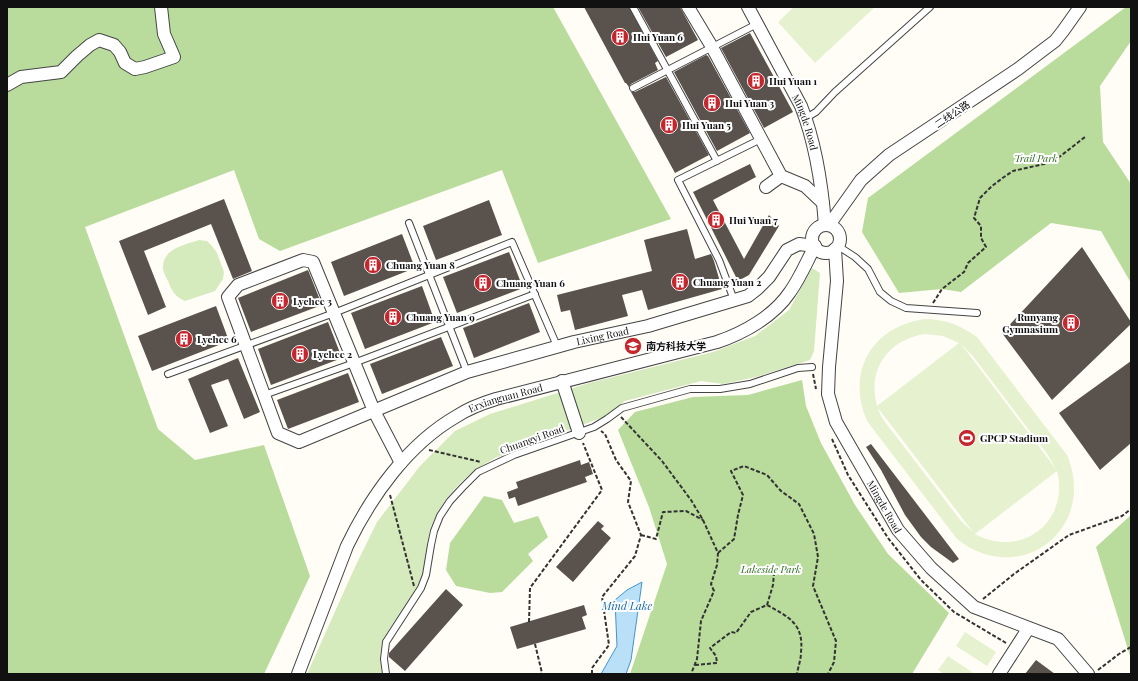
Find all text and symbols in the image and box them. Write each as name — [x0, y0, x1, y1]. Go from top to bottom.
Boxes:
building icon: Hui Yuan 6 — [610, 27, 630, 47]
place label: Hui Yuan 6 — [633, 30, 683, 44]
building icon: Hui Yuan 1 — [746, 71, 766, 91]
place label: Hui Yuan 1 — [769, 74, 817, 88]
street label: Mingde Road — [789, 91, 821, 152]
building icon: Hui Yuan 3 — [702, 93, 722, 113]
place label: Hui Yuan 3 — [725, 96, 774, 110]
street label: 二线公路 — [932, 97, 972, 131]
building icon: Hui Yuan 5 — [659, 115, 679, 135]
place label: Hui Yuan 5 — [682, 118, 731, 132]
park label: Trail Park — [1014, 151, 1058, 165]
building icon: Hui Yuan 7 — [706, 210, 726, 230]
place label: Hui Yuan 7 — [729, 213, 778, 227]
building icon: Chuang Yuan 8 — [363, 255, 383, 275]
place label: Chuang Yuan 8 — [386, 258, 455, 272]
building icon: Chuang Yuan 2 — [670, 272, 690, 292]
building icon: Chuang Yuan 6 — [473, 273, 493, 293]
place label: Chuang Yuan 2 — [693, 275, 761, 289]
place label: Chuang Yuan 6 — [496, 276, 565, 290]
building icon: Lychee 3 — [270, 291, 290, 311]
place label: Lychee 3 — [293, 294, 332, 308]
building icon: Chuang Yuan 9 — [383, 307, 403, 327]
place label: Chuang Yuan 9 — [406, 310, 475, 324]
place label: Runyang Gymnasium — [1002, 310, 1058, 336]
building icon: Runyang Gymnasium — [1061, 313, 1081, 333]
street label: Lixing Road — [575, 323, 630, 348]
building icon: Lychee 6 — [174, 329, 194, 349]
place label: Lychee 6 — [197, 332, 237, 346]
school or university icon: 南方科技大学 — [623, 336, 643, 356]
place label: 南方科技大学 — [646, 339, 706, 353]
building icon: Lychee 2 — [290, 344, 310, 364]
place label: Lychee 2 — [313, 347, 352, 361]
street label: Erxianguan Road — [466, 380, 544, 416]
street label: Chuangyi Road — [498, 421, 566, 457]
sports icon: GPCP Stadium — [957, 428, 977, 448]
place label: GPCP Stadium — [980, 431, 1048, 445]
street label: Mingde Road — [864, 477, 905, 536]
park label: Lakeside Park — [740, 562, 801, 576]
water label: Mind Lake — [601, 598, 653, 613]

